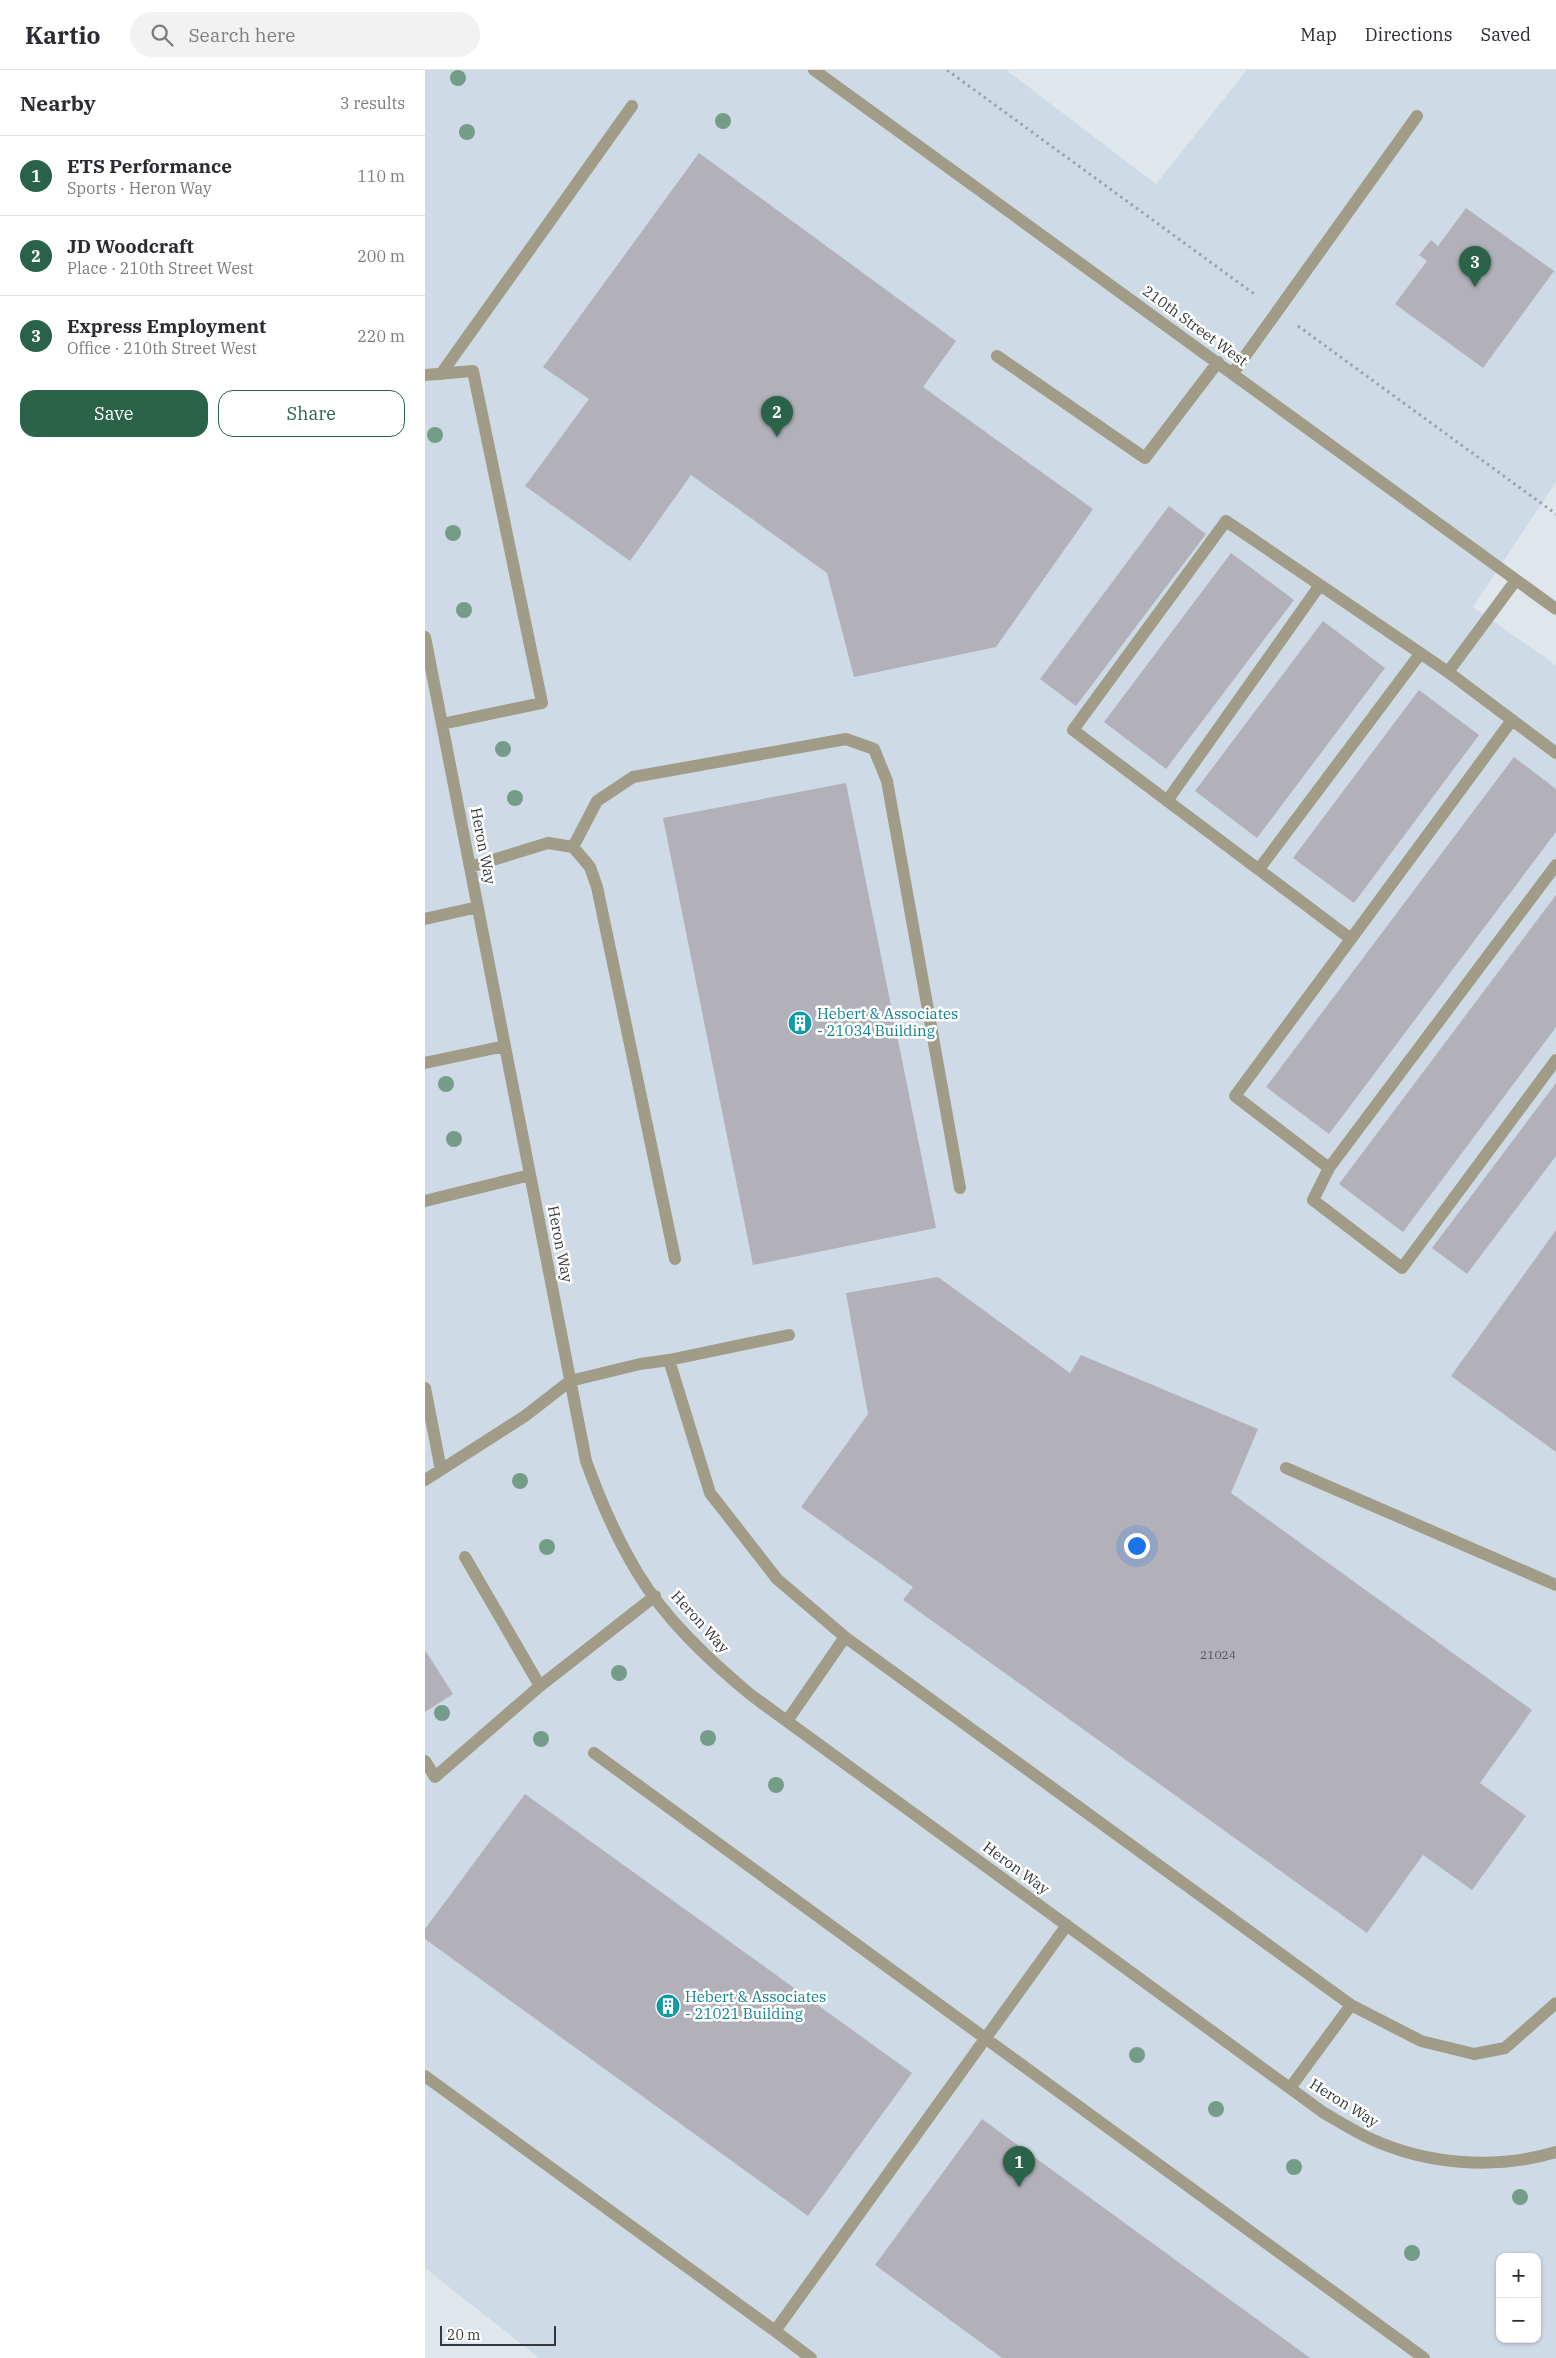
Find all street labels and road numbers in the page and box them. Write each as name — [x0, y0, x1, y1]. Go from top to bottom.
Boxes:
street label: 210th Street West — [1139, 281, 1252, 370]
street label: Heron Way — [467, 806, 500, 886]
street label: Heron Way — [544, 1204, 577, 1284]
street label: Heron Way — [667, 1586, 733, 1657]
street label: Heron Way — [979, 1837, 1053, 1898]
street label: Heron Way — [1306, 2074, 1382, 2131]

